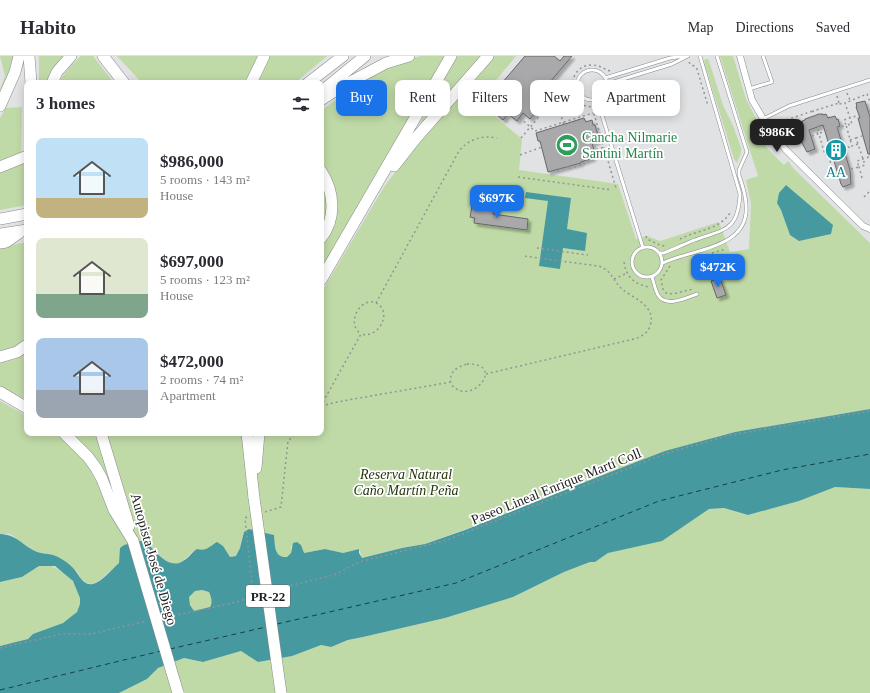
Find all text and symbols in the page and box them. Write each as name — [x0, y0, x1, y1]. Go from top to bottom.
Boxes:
text: Habito — [20, 17, 76, 38]
text: Map — [688, 20, 713, 35]
text: Directions — [735, 20, 794, 35]
text: Saved — [816, 20, 850, 35]
chip: Buy — [336, 80, 387, 116]
chip: Rent — [395, 80, 450, 116]
chip: Filters — [458, 80, 522, 116]
chip: New — [530, 80, 584, 116]
chip: Apartment — [592, 80, 680, 116]
icon: filters — [290, 93, 312, 115]
text: 3 homes — [36, 94, 95, 113]
pin: $986K — [749, 119, 805, 153]
text: $986K — [759, 124, 795, 139]
place label: Cancha Nilmarie Santini Martín — [582, 130, 677, 161]
sports icon: Cancha Nilmarie Santini Martín — [554, 132, 580, 158]
building icon: AA — [823, 137, 849, 163]
text: $986,000 — [160, 152, 224, 171]
icon: home — [68, 154, 116, 202]
place label: AA — [826, 165, 847, 180]
text: 5 rooms · 143 m² — [160, 172, 250, 187]
pin: $697K — [469, 185, 525, 219]
text: House — [160, 188, 193, 203]
text: $697K — [479, 190, 515, 205]
text: $697,000 — [160, 252, 224, 271]
icon: home — [68, 254, 116, 302]
pin: $472K — [690, 254, 746, 288]
text: $472K — [700, 259, 736, 274]
text: 5 rooms · 123 m² — [160, 272, 250, 287]
text: House — [160, 288, 193, 303]
text: $472,000 — [160, 352, 224, 371]
icon: home — [68, 354, 116, 402]
text: 2 rooms · 74 m² — [160, 372, 243, 387]
text: Apartment — [160, 388, 216, 403]
street label: Paseo Lineal Enrique Martí Coll — [469, 445, 643, 528]
park label: Reserva Natural Caño Martín Peña — [354, 467, 459, 498]
street label: Autopista José de Diego — [127, 491, 180, 627]
road number: PR-22 — [246, 585, 290, 607]

